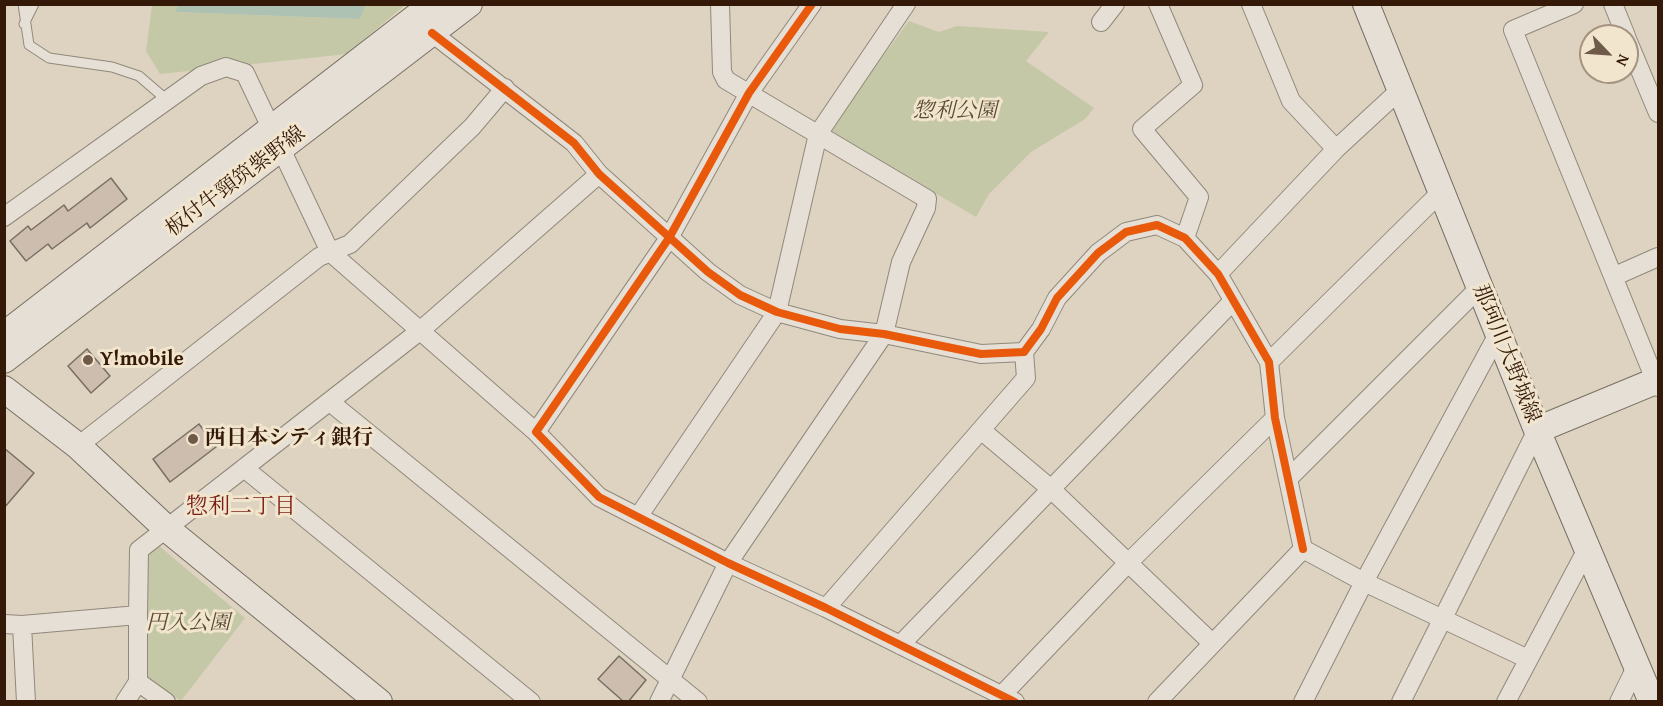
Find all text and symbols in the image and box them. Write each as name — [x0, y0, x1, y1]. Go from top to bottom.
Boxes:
north arrow — [1579, 24, 1639, 84]
text: N — [1610, 51, 1637, 71]
park label: 惣利公園 — [913, 99, 997, 125]
street label: 板付牛頸筑紫野線 — [161, 121, 311, 243]
street label: 那珂川大野城線 — [1467, 281, 1545, 427]
place label: Y!mobile — [100, 347, 184, 373]
marker: Y!mobile — [81, 353, 95, 367]
place label: 西日本シティ銀行 — [205, 426, 373, 452]
marker: 西日本シティ銀行 — [186, 432, 200, 446]
district label: 惣利二丁目 — [186, 494, 296, 520]
park label: 円入公園 — [146, 611, 230, 637]

